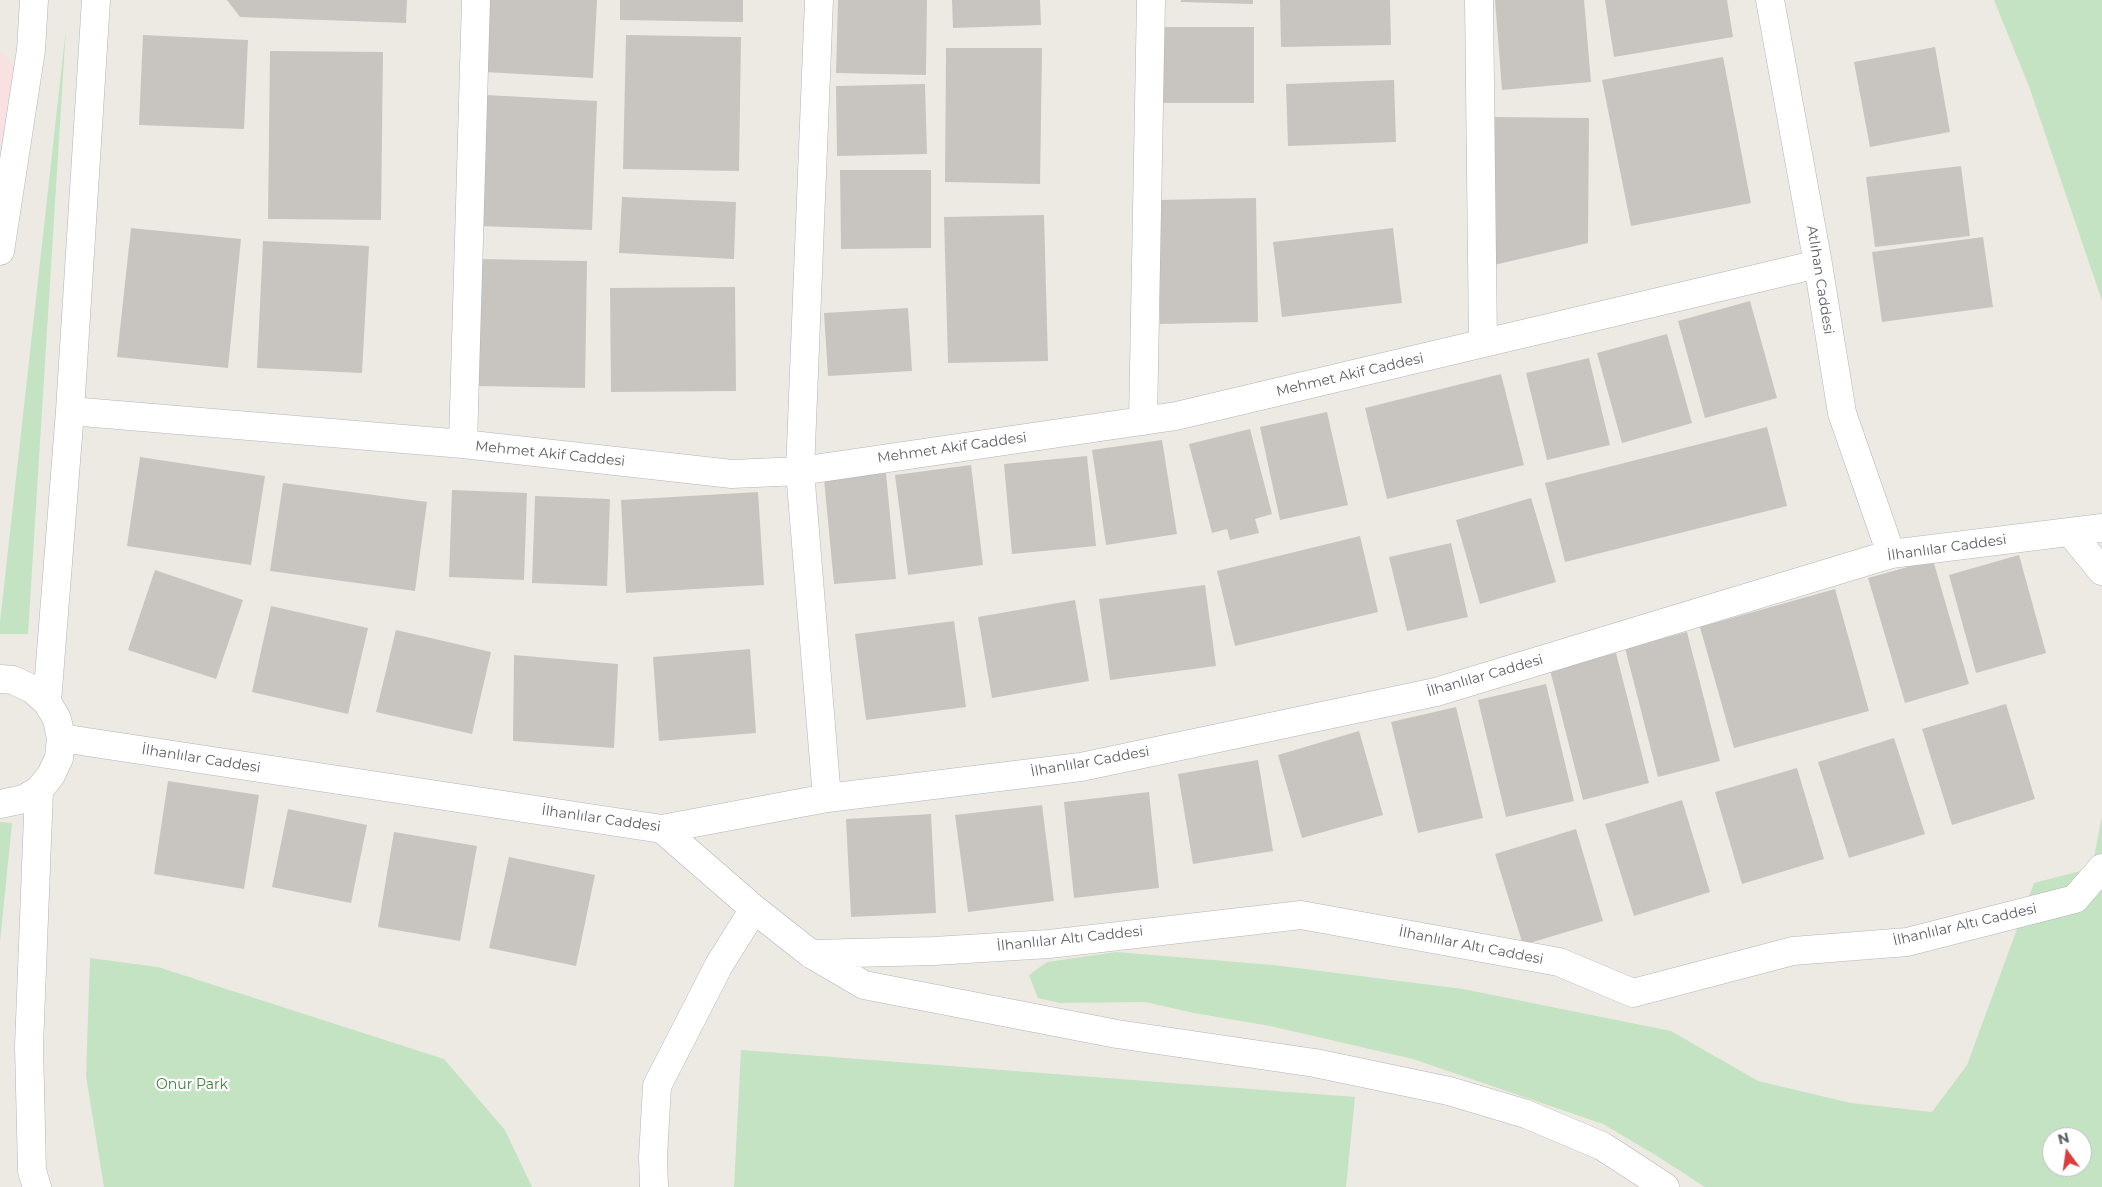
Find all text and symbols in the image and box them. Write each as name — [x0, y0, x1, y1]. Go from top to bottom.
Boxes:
street label: Atlıhan Caddesi — [1803, 224, 1837, 336]
street label: Mehmet Akif Caddesi — [1275, 350, 1425, 400]
street label: Mehmet Akif Caddesi — [876, 429, 1028, 467]
street label: Mehmet Akif Caddesi — [474, 438, 626, 470]
street label: İlhanlılar Caddesi — [1886, 531, 2008, 565]
street label: İlhanlılar Caddesi — [1425, 651, 1545, 701]
street label: İlhanlılar Caddesi — [140, 741, 262, 777]
street label: İlhanlılar Caddesi — [1029, 743, 1151, 781]
street label: İlhanlılar Caddesi — [540, 802, 662, 836]
street label: İlhanlılar Altı Caddesi — [1892, 900, 2038, 950]
street label: İlhanlılar Altı Caddesi — [996, 923, 1144, 955]
street label: İlhanlılar Altı Caddesi — [1397, 924, 1545, 968]
park label: Onur Park — [156, 1077, 228, 1093]
north arrow — [2042, 1127, 2092, 1177]
text: N — [2056, 1128, 2071, 1149]

